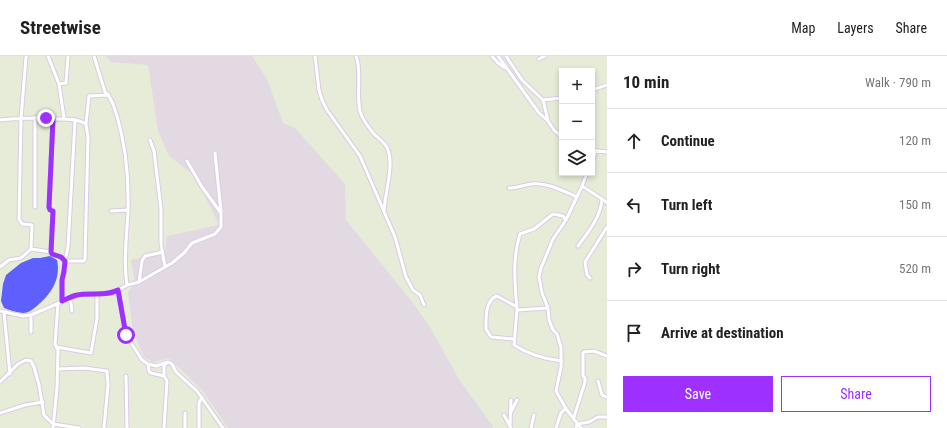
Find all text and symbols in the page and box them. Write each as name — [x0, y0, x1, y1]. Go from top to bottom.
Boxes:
text: Streetwise — [20, 16, 101, 39]
text: Map — [791, 20, 815, 36]
text: Layers — [837, 20, 874, 36]
text: Share — [896, 20, 927, 36]
map controls — [559, 68, 595, 176]
button: + — [559, 68, 595, 104]
text: 10 min — [623, 72, 669, 92]
text: Walk · 790 m — [865, 75, 931, 90]
button: − — [559, 104, 595, 140]
route end — [37, 109, 55, 127]
icon: ahead — [623, 130, 645, 152]
text: Continue — [661, 132, 715, 150]
text: 120 m — [899, 133, 931, 148]
button: layers — [559, 140, 595, 176]
icon: left — [623, 194, 645, 216]
text: Turn left — [661, 196, 712, 214]
text: 150 m — [899, 197, 931, 212]
icon: right — [623, 258, 645, 280]
text: Turn right — [661, 260, 720, 278]
text: 520 m — [899, 261, 931, 276]
icon: arrive — [623, 322, 645, 344]
text: Arrive at destination — [661, 324, 784, 342]
route start — [117, 326, 135, 344]
button: Save — [623, 376, 773, 412]
button: Share — [781, 376, 931, 412]

